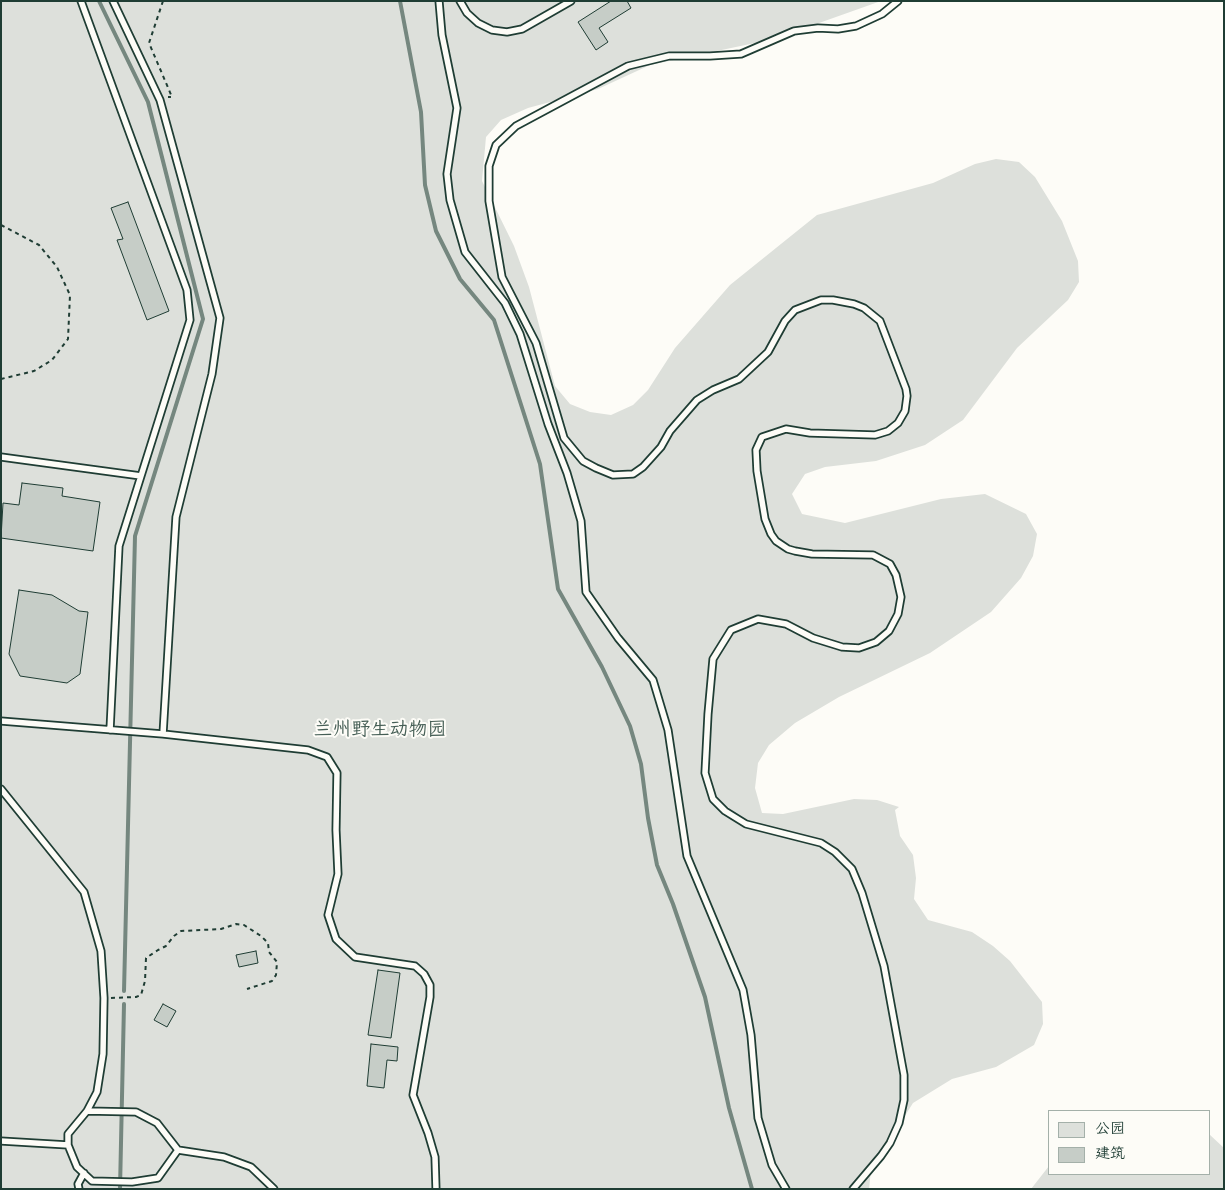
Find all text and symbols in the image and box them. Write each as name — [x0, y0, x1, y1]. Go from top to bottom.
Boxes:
park label: 兰州野生动物园 — [314, 721, 446, 743]
legend — [1048, 1110, 1210, 1175]
text: 公园 — [1095, 1119, 1125, 1141]
text: 建筑 — [1095, 1144, 1125, 1166]

